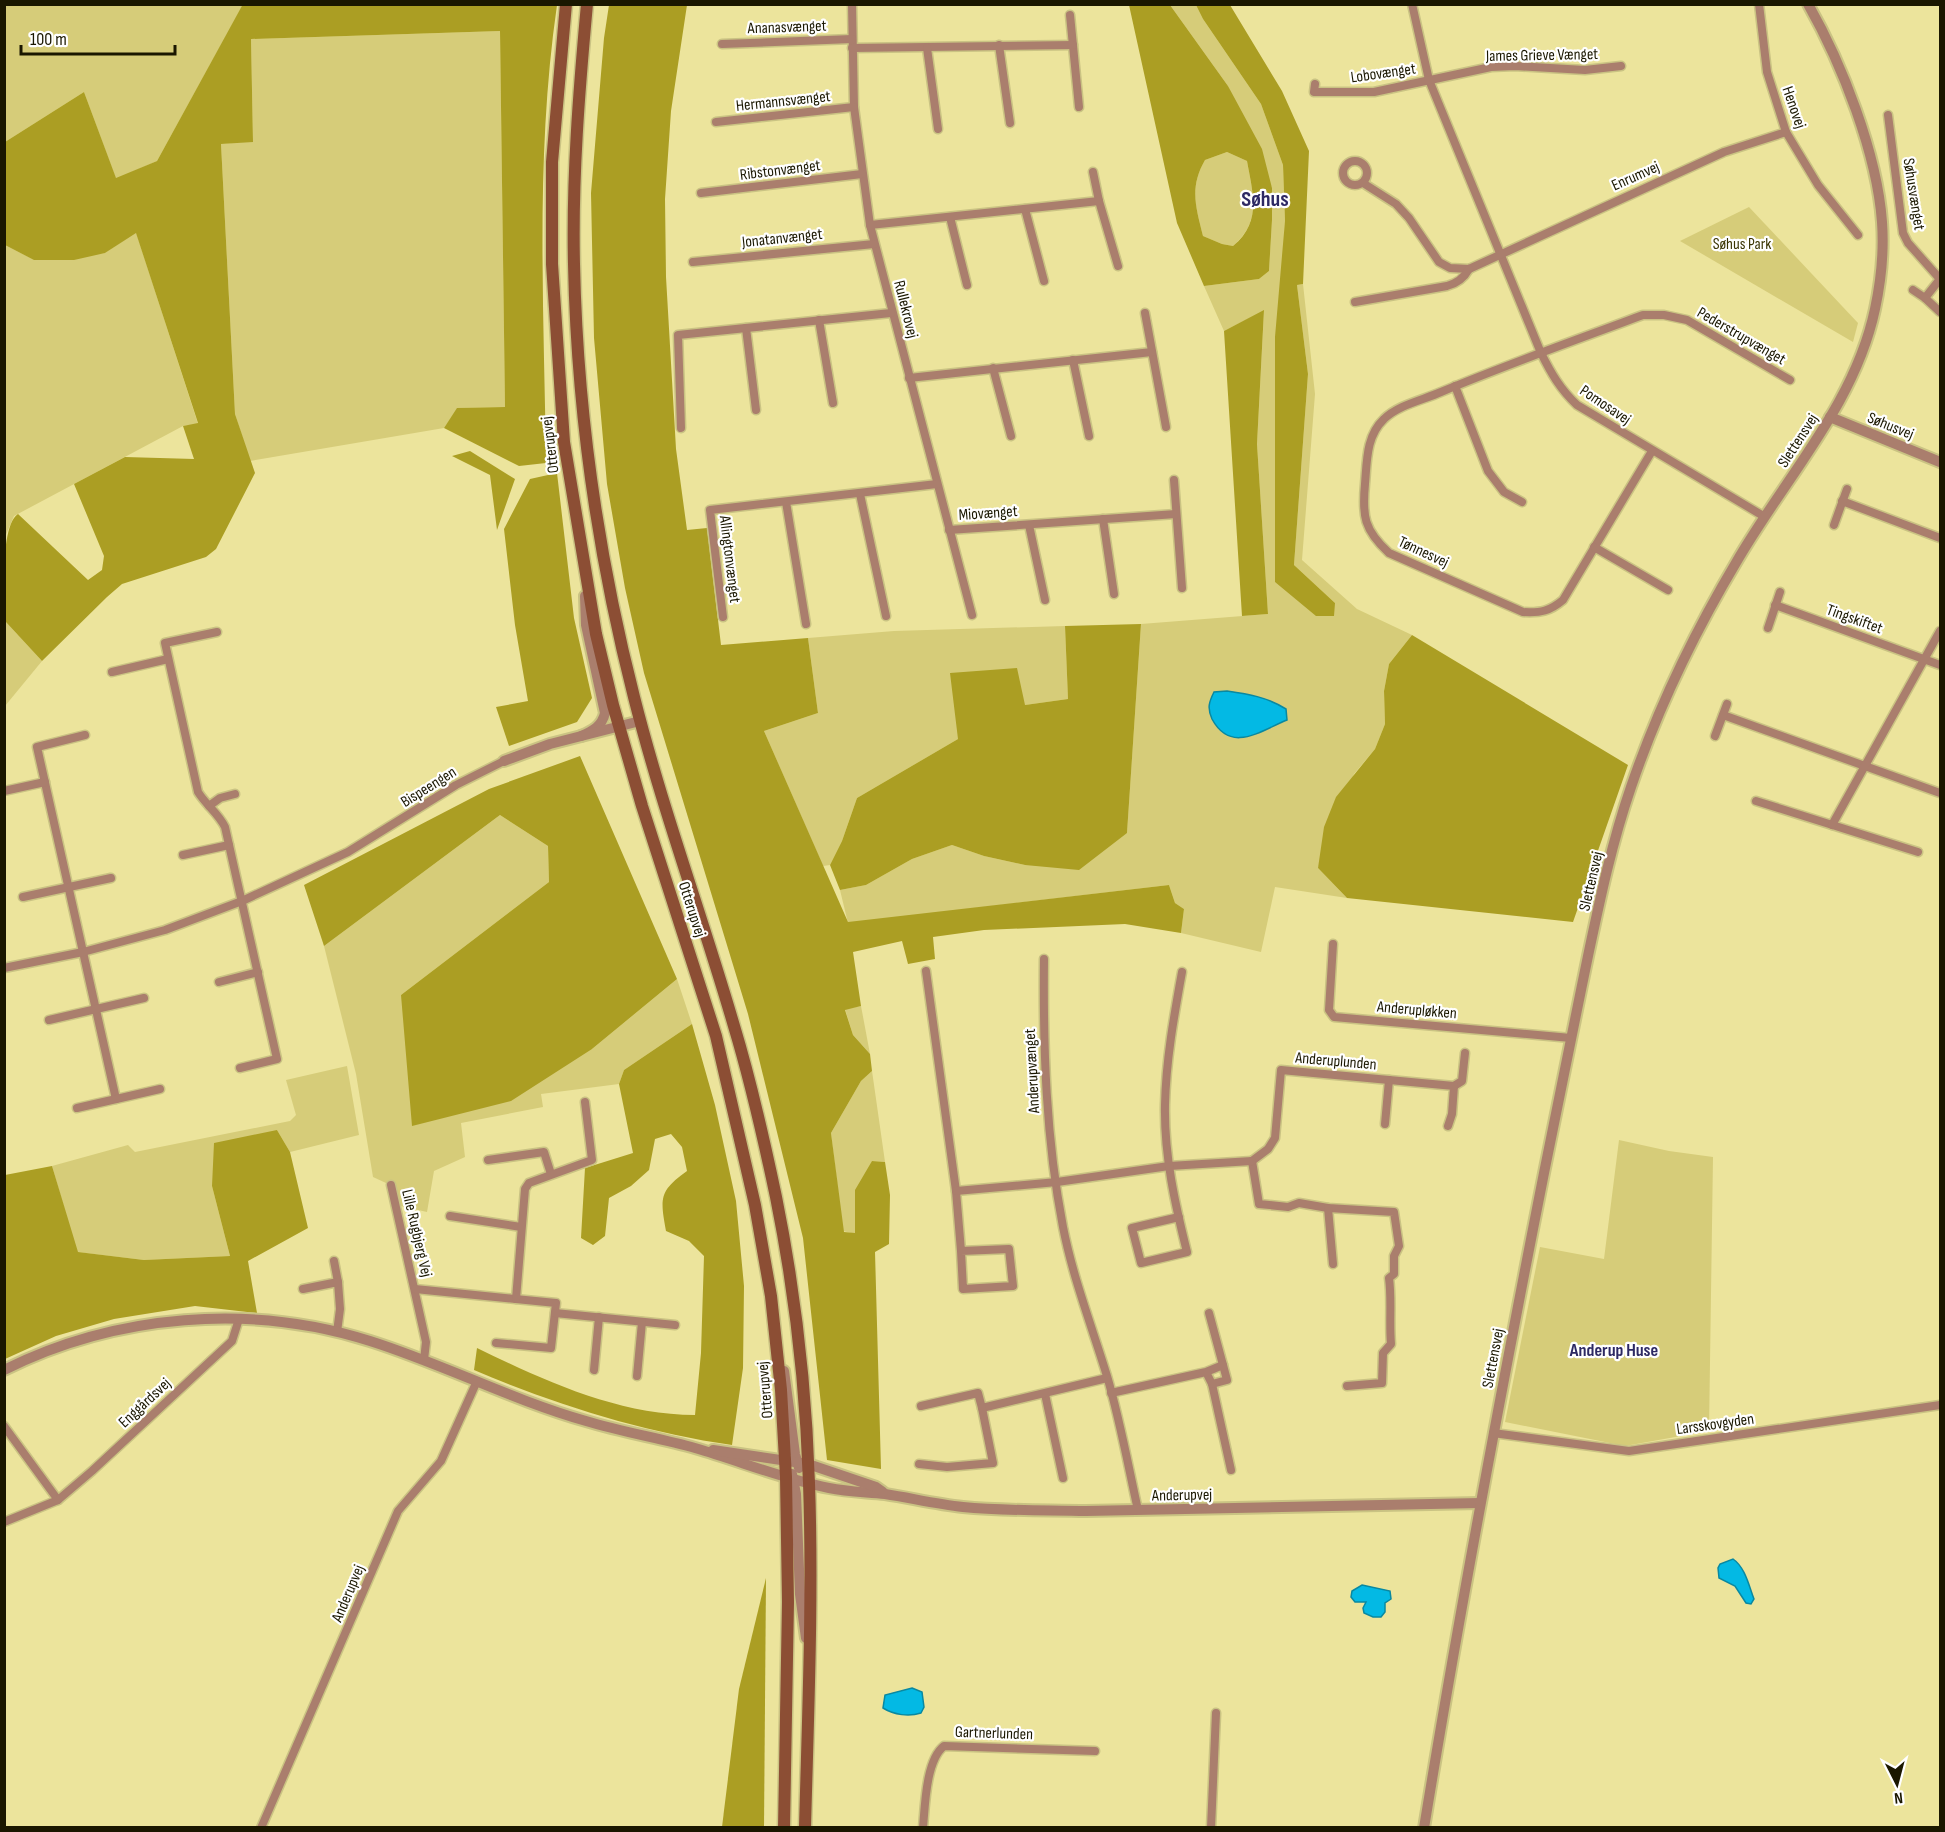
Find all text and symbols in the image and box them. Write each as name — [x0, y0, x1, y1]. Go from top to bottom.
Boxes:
street label: Ananasvænget — [746, 17, 827, 38]
scale bar — [21, 18, 176, 56]
text: 100 m — [30, 29, 67, 50]
street label: James Grieve Vænget — [1485, 45, 1598, 66]
street label: Lobovænget — [1349, 60, 1417, 87]
street label: Henovej — [1778, 84, 1810, 131]
street label: Hermannsvænget — [735, 87, 831, 116]
street label: Ribstonvænget — [739, 156, 822, 185]
street label: Enrumvej — [1609, 157, 1663, 195]
street label: Søhusvænget — [1898, 157, 1929, 232]
district label: Søhus — [1241, 186, 1289, 213]
street label: Jonatanvænget — [740, 225, 823, 252]
park label: Søhus Park — [1713, 235, 1771, 254]
street label: Rullekrovej — [889, 279, 922, 340]
street label: Pederstrupvænget — [1694, 303, 1789, 369]
street label: Pomosavej — [1576, 381, 1634, 429]
street label: Søhusvej — [1865, 409, 1916, 444]
street label: Slettensvej — [1774, 410, 1823, 471]
street label: Otterupvej — [538, 415, 563, 474]
street label: Miovænget — [958, 502, 1018, 525]
street label: Allingtonvænget — [715, 514, 744, 604]
street label: Tønnesvej — [1395, 532, 1452, 572]
street label: Tingskiftet — [1824, 601, 1885, 638]
street label: Bispeengen — [398, 763, 460, 812]
street label: Slettensvej — [1575, 850, 1608, 913]
street label: Otterupvej — [674, 879, 709, 940]
street label: Anderupløkken — [1375, 997, 1457, 1023]
street label: Anderupvænget — [1021, 1028, 1044, 1115]
street label: Anderuplunden — [1293, 1048, 1377, 1075]
street label: Lille Rugbjerg Vej — [397, 1188, 436, 1279]
street label: Slettensvej — [1478, 1327, 1509, 1390]
district label: Anderup Huse — [1569, 1340, 1658, 1361]
street label: Otterupvej — [754, 1360, 777, 1419]
street label: Enggårdsvej — [115, 1374, 175, 1432]
street label: Larsskovgyden — [1675, 1410, 1755, 1439]
street label: Anderupvej — [1151, 1485, 1212, 1506]
street label: Anderupvej — [327, 1562, 369, 1626]
street label: Gartnerlunden — [955, 1723, 1033, 1744]
north arrow — [1867, 1754, 1927, 1814]
text: N — [1893, 1788, 1904, 1807]

